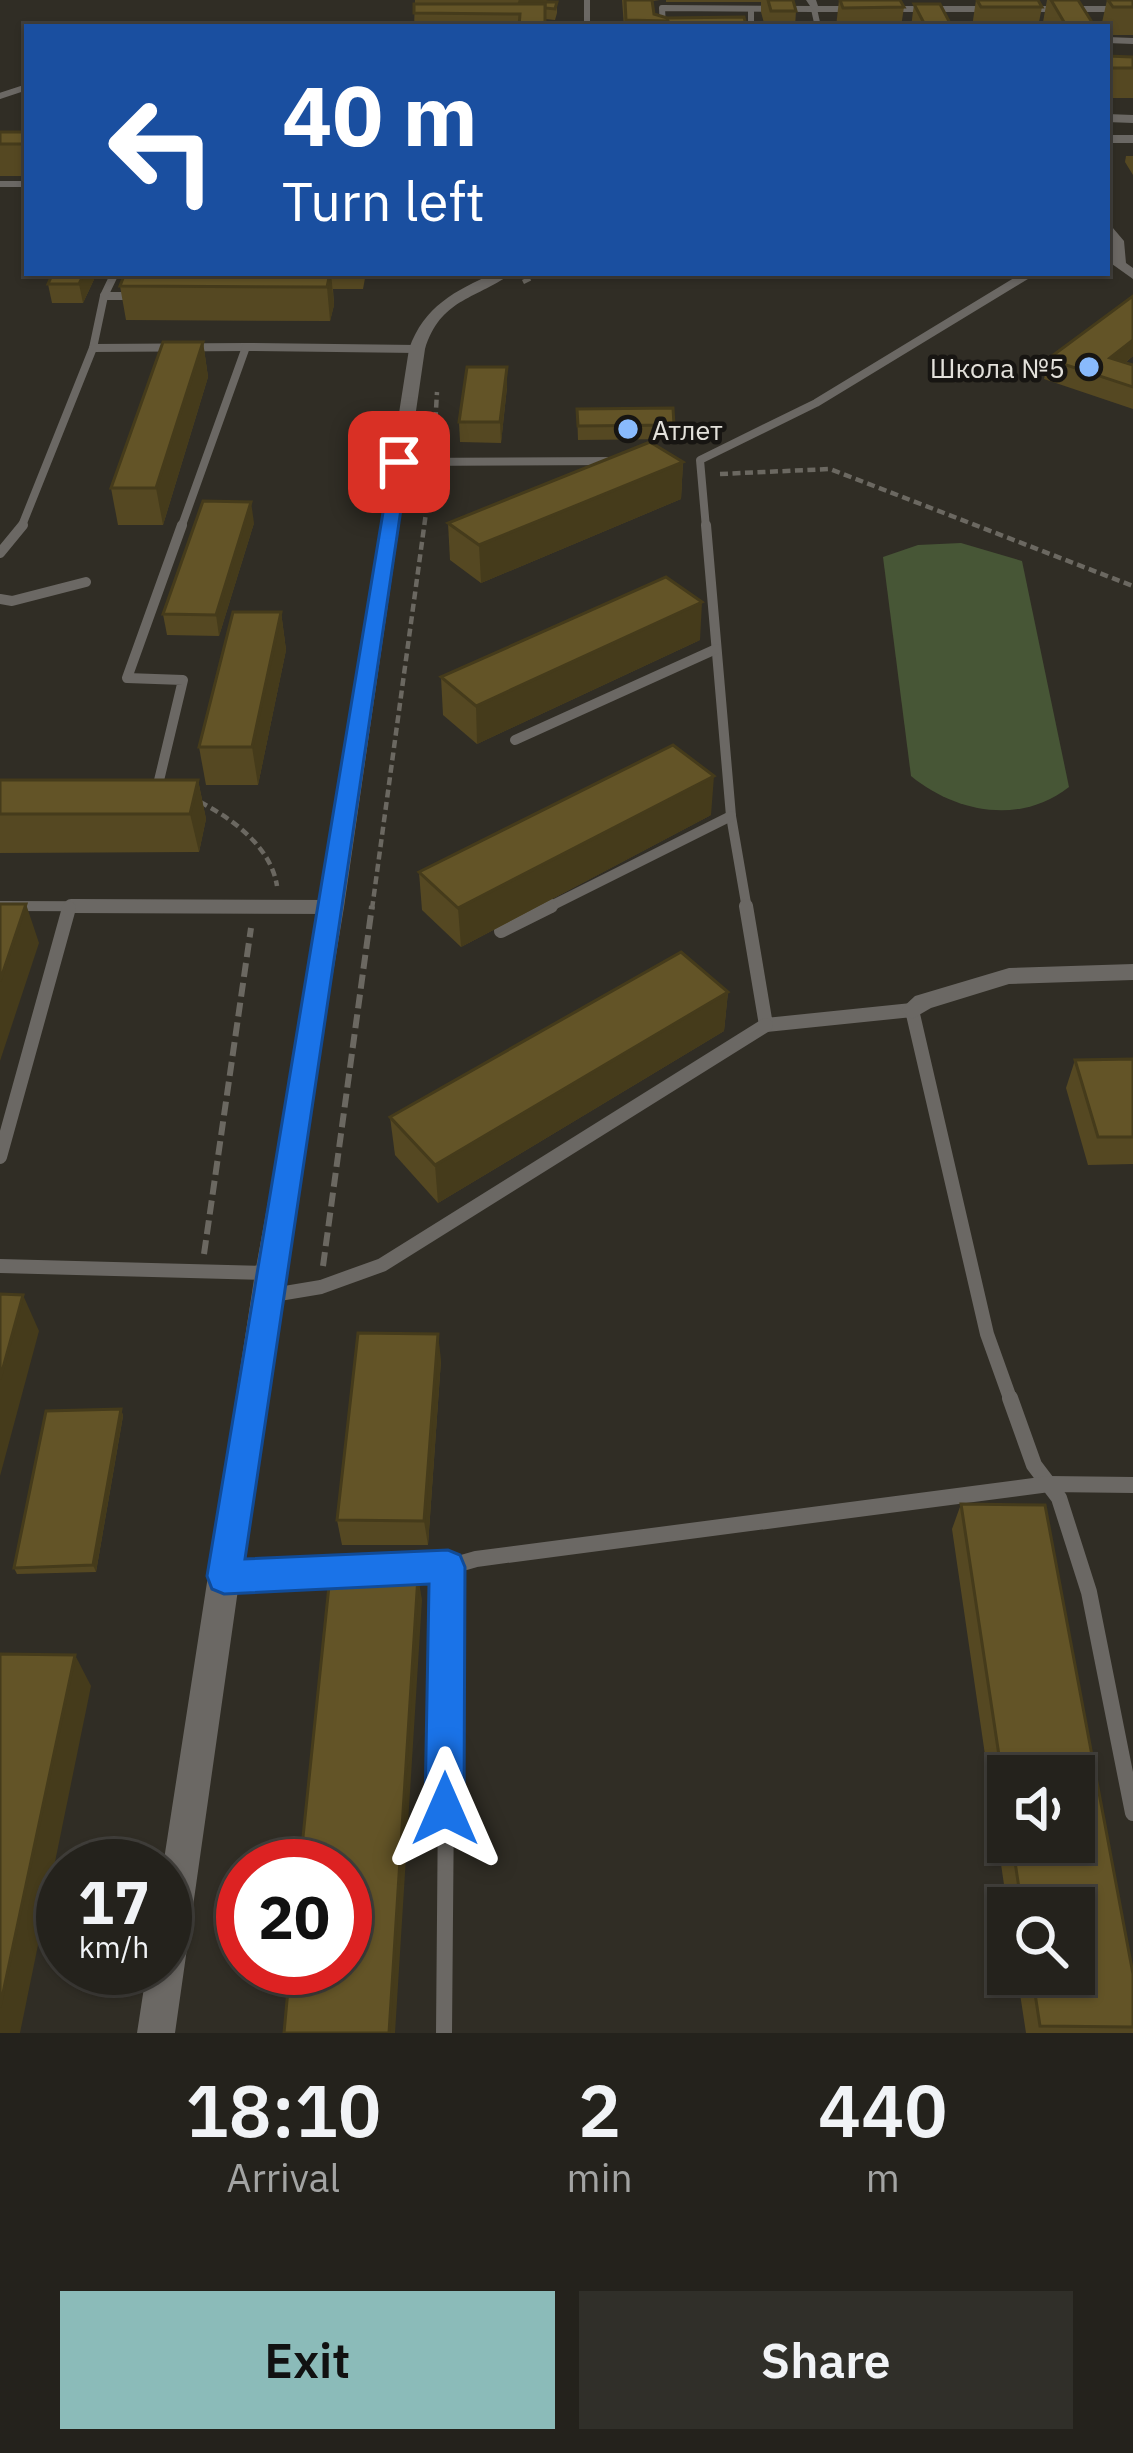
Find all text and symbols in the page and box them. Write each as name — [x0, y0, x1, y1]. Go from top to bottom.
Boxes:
text: 40 m — [282, 60, 478, 169]
icon: left — [84, 72, 240, 228]
text: Turn left — [282, 166, 485, 236]
place label: Школа №5 — [930, 350, 1065, 385]
marker: Школа №5 — [1076, 354, 1102, 380]
pin — [348, 411, 450, 513]
place label: Атлет — [652, 412, 723, 447]
marker: Атлет — [615, 416, 641, 442]
icon: arrive — [366, 429, 432, 495]
position arrow — [382, 1746, 508, 1872]
map controls — [987, 1755, 1095, 1995]
button: sound — [987, 1755, 1095, 1863]
speed limit sign: 20 — [216, 1839, 372, 1995]
text: 17 — [78, 1862, 150, 1941]
button: search — [987, 1887, 1095, 1995]
text: km/h — [79, 1927, 149, 1966]
text: 18:10 — [185, 2063, 381, 2157]
text: 2 — [578, 2063, 621, 2157]
text: 440 — [818, 2063, 948, 2157]
text: Arrival — [226, 2152, 340, 2203]
text: min — [567, 2152, 633, 2203]
text: m — [866, 2152, 900, 2203]
button: Exit — [60, 2291, 555, 2429]
button: Share — [579, 2291, 1073, 2429]

